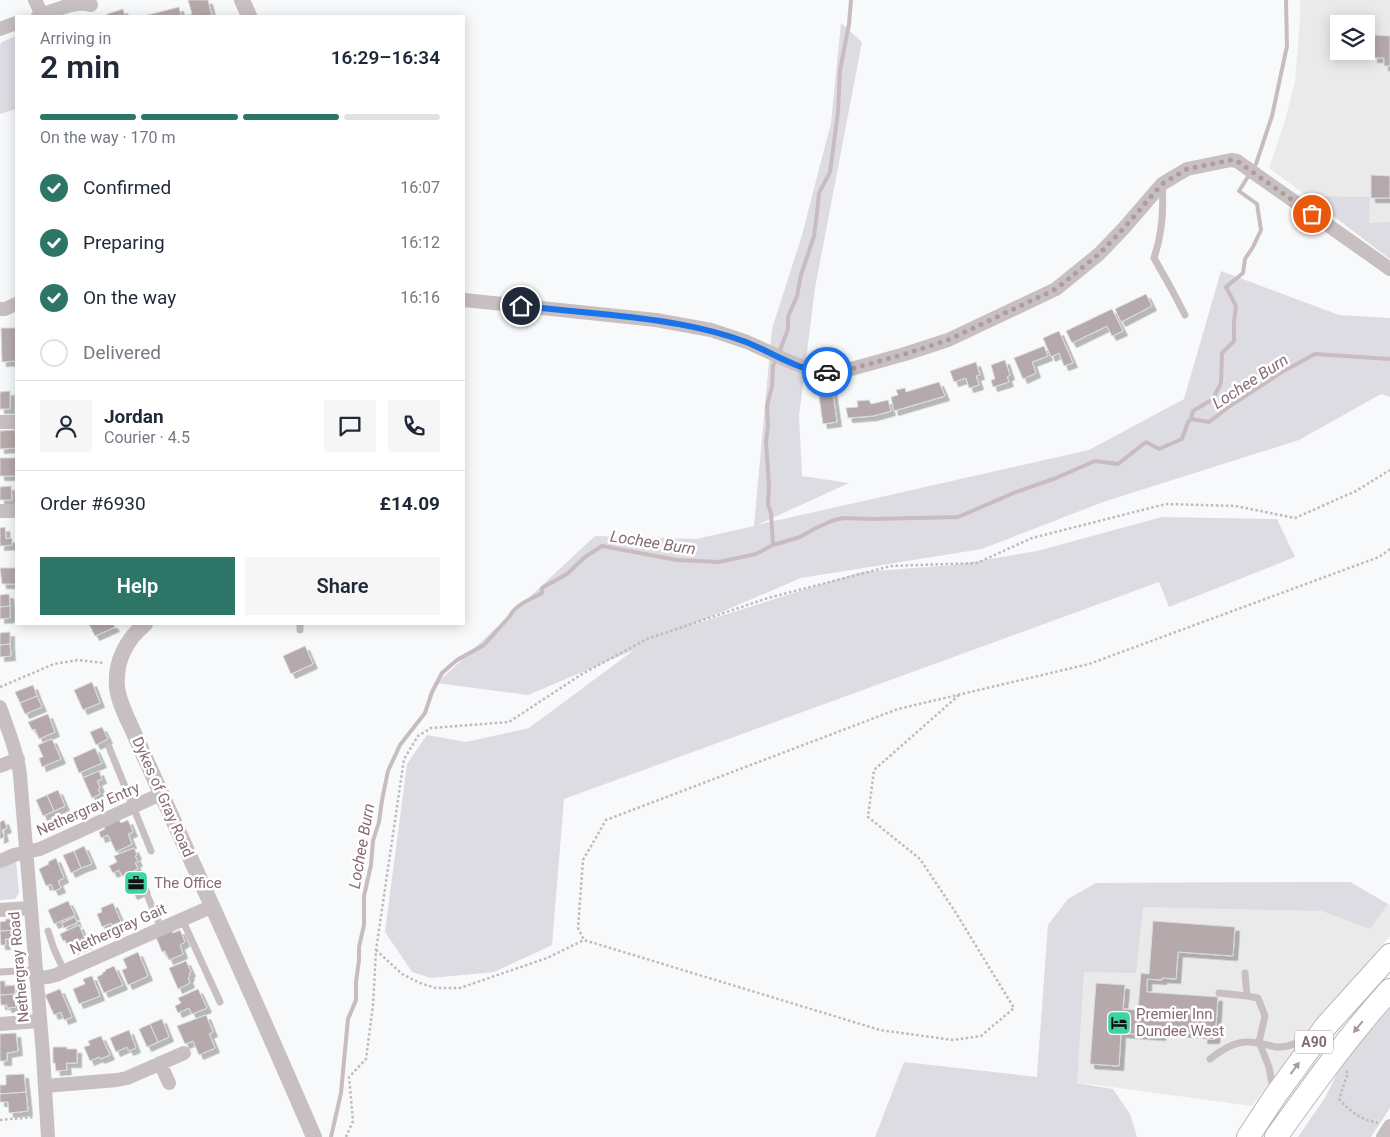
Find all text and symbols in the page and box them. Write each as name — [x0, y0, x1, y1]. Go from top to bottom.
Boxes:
map controls — [1330, 15, 1375, 60]
button: layers — [1330, 15, 1375, 60]
text: Arriving in — [40, 29, 111, 48]
text: 16:29–16:34 — [331, 46, 440, 69]
text: 2 min — [40, 48, 120, 86]
text: On the way · 170 m — [40, 128, 176, 147]
icon: check — [40, 174, 68, 202]
text: Confirmed — [83, 176, 171, 199]
text: 16:07 — [400, 178, 440, 197]
pin — [1291, 193, 1333, 235]
icon: bag — [1298, 200, 1326, 228]
icon: check — [40, 229, 68, 257]
text: Preparing — [83, 231, 165, 254]
text: 16:12 — [400, 233, 440, 252]
icon: check — [40, 284, 68, 312]
pin — [500, 285, 542, 327]
text: On the way — [83, 286, 176, 309]
text: 16:16 — [400, 288, 440, 307]
icon: home — [507, 292, 535, 320]
text: Delivered — [83, 341, 161, 364]
courier — [802, 347, 852, 397]
water label: Lochee Burn — [1209, 350, 1292, 413]
icon: car — [813, 358, 841, 386]
button: person — [40, 400, 92, 452]
button: chat — [324, 400, 376, 452]
button: phone — [388, 400, 440, 452]
text: Jordan — [104, 405, 164, 428]
text: Courier · 4.5 — [104, 428, 190, 447]
text: Order #6930 — [40, 492, 146, 515]
text: £14.09 — [380, 492, 440, 515]
water label: Lochee Burn — [609, 526, 697, 559]
button: Help — [40, 557, 235, 615]
button: Share — [245, 557, 440, 615]
street label: Dykes of Gray Road — [128, 734, 198, 860]
street label: Nethergray Entry — [34, 778, 142, 840]
water label: Lochee Burn — [345, 802, 378, 890]
office icon: The Office — [123, 870, 149, 896]
place label: The Office — [154, 874, 222, 892]
street label: Nethergray Gait — [67, 900, 169, 958]
street label: Nethergray Road — [5, 911, 33, 1023]
place label: Premier Inn Dundee West — [1136, 1005, 1224, 1040]
hotel icon: Premier Inn Dundee West — [1106, 1010, 1132, 1036]
one-way arrow — [1353, 1020, 1364, 1033]
road number: A90 — [1295, 1030, 1333, 1054]
one-way arrow — [1290, 1061, 1300, 1075]

